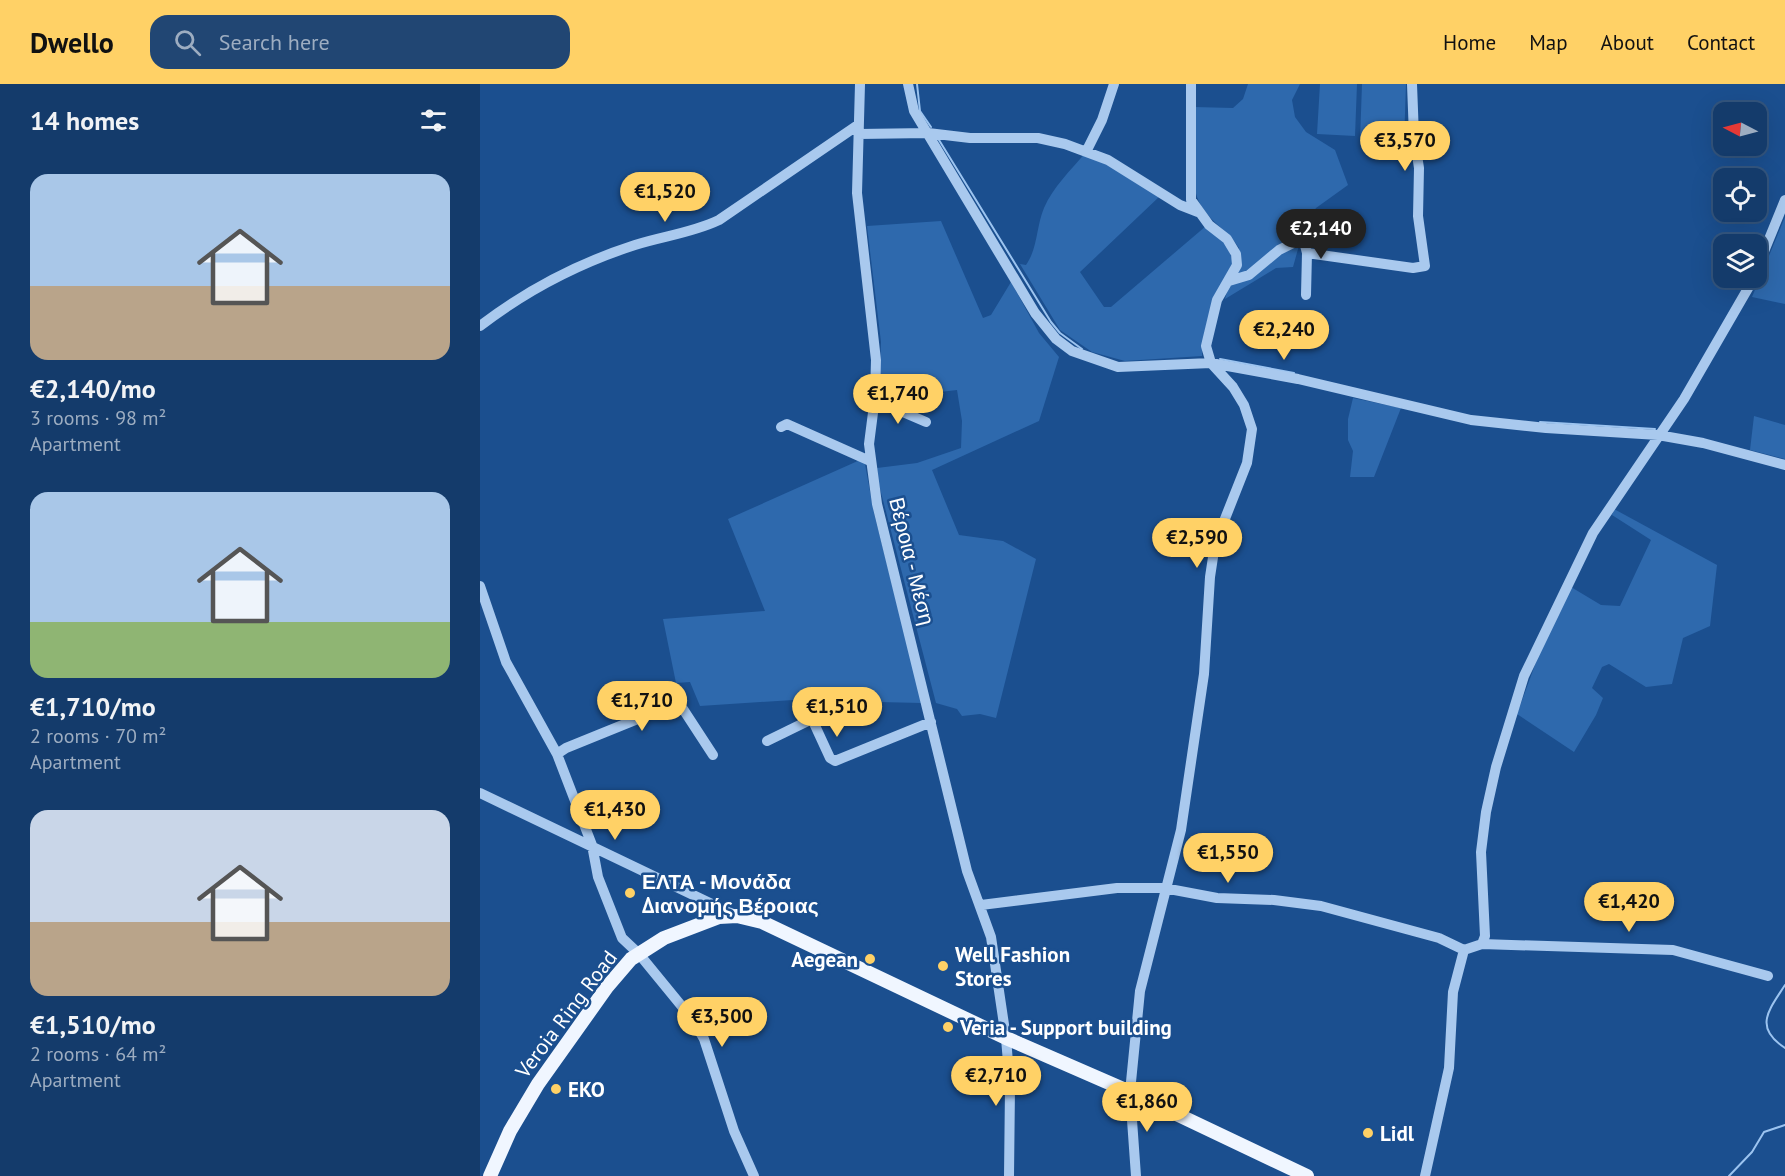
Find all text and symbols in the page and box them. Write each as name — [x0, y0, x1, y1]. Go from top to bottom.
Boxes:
search box — [150, 15, 570, 69]
text: Dwello — [30, 24, 114, 61]
icon: search — [171, 26, 204, 59]
text: Search here — [219, 28, 330, 56]
text: Home — [1443, 29, 1496, 56]
text: Map — [1529, 29, 1568, 56]
text: About — [1601, 29, 1654, 56]
text: Contact — [1687, 29, 1755, 56]
north arrow — [1713, 102, 1767, 156]
map controls — [1713, 102, 1767, 288]
text: 14 homes — [30, 104, 139, 137]
icon: filters — [417, 104, 450, 137]
pin: €3,570 — [1356, 121, 1454, 172]
text: €3,570 — [1374, 127, 1436, 153]
button: locate — [1713, 168, 1767, 222]
pin: €1,520 — [616, 172, 714, 223]
text: €1,520 — [634, 178, 696, 204]
pin: €2,140 — [1272, 209, 1370, 260]
icon: home — [186, 213, 294, 321]
text: €2,140 — [1290, 215, 1352, 241]
button: layers — [1713, 234, 1767, 288]
pin: €2,240 — [1235, 310, 1333, 361]
text: €2,240 — [1253, 316, 1315, 342]
text: €2,140/mo — [30, 372, 156, 405]
pin: €1,740 — [849, 374, 947, 425]
text: €1,740 — [867, 380, 929, 406]
text: 3 rooms · 98 m² — [30, 405, 166, 431]
text: Apartment — [30, 431, 121, 457]
street label: Βέροια - Μέση — [883, 494, 941, 628]
pin: €2,590 — [1148, 518, 1246, 569]
text: €2,590 — [1166, 524, 1228, 550]
icon: home — [186, 531, 294, 639]
pin: €1,710 — [593, 681, 691, 732]
text: €1,710 — [611, 687, 673, 713]
pin: €1,510 — [788, 687, 886, 738]
text: €1,710/mo — [30, 690, 156, 723]
text: €1,510 — [806, 693, 868, 719]
text: 2 rooms · 70 m² — [30, 723, 166, 749]
text: Apartment — [30, 749, 121, 775]
pin: €1,430 — [566, 790, 664, 841]
text: €1,430 — [584, 796, 646, 822]
pin: €1,550 — [1179, 833, 1277, 884]
text: €1,550 — [1197, 839, 1259, 865]
icon: home — [186, 849, 294, 957]
place label: ΕΛΤΑ - Μονάδα Διανομής Βέροιας — [642, 868, 819, 919]
pin: €1,420 — [1580, 882, 1678, 933]
marker: ΕΛΤΑ - Μονάδα Διανομής Βέροιας — [623, 886, 637, 900]
text: €1,420 — [1598, 888, 1660, 914]
place label: Well Fashion Stores — [955, 941, 1070, 992]
street label: Verοia Ring Road — [509, 945, 623, 1084]
place label: Aegean — [791, 946, 858, 973]
marker: Aegean — [863, 952, 877, 966]
marker: Well Fashion Stores — [936, 959, 950, 973]
pin: €3,500 — [673, 997, 771, 1048]
text: €3,500 — [691, 1003, 753, 1029]
text: €1,510/mo — [30, 1008, 156, 1041]
place label: Veria - Support building — [959, 1014, 1172, 1041]
marker: Veria - Support building — [941, 1020, 955, 1034]
text: 2 rooms · 64 m² — [30, 1041, 166, 1067]
pin: €2,710 — [947, 1056, 1045, 1107]
text: €2,710 — [965, 1062, 1027, 1088]
text: Apartment — [30, 1067, 121, 1093]
place label: EKO — [568, 1076, 605, 1103]
marker: EKO — [549, 1082, 563, 1096]
pin: €1,860 — [1098, 1082, 1196, 1133]
text: €1,860 — [1116, 1088, 1178, 1114]
place label: Lidl — [1380, 1120, 1415, 1147]
marker: Lidl — [1361, 1126, 1375, 1140]

